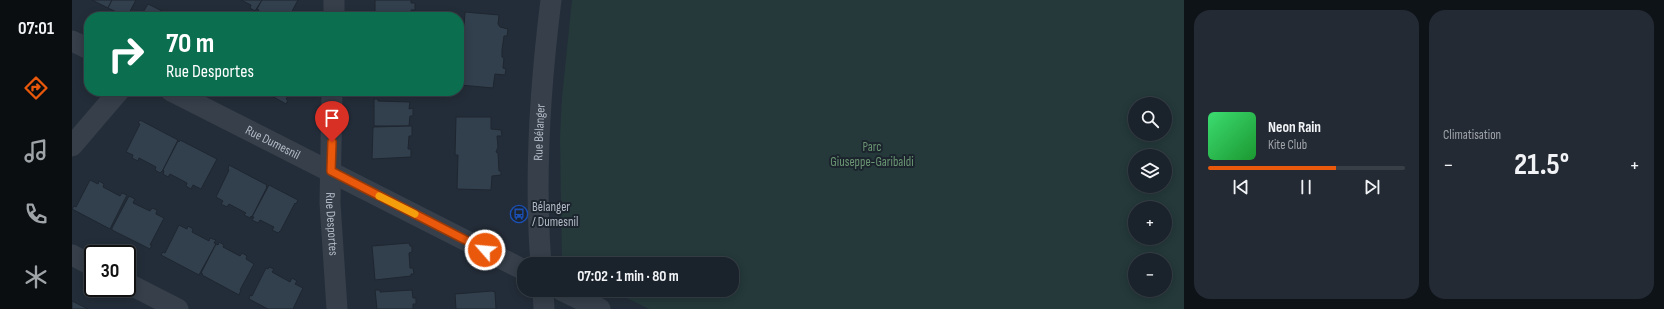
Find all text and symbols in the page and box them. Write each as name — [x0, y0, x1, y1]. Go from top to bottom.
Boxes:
text: 07:01 — [18, 18, 54, 39]
text: 70 m — [166, 27, 214, 60]
icon: right — [100, 28, 152, 80]
text: Rue Desportes — [166, 61, 254, 82]
icon: directions — [22, 74, 50, 102]
map controls — [1128, 97, 1172, 297]
button: search — [1128, 97, 1172, 141]
pin — [315, 101, 349, 142]
street label: Rue Bélanger — [530, 103, 549, 161]
icon: arrive — [321, 107, 343, 129]
text: Neon Rain — [1268, 118, 1321, 137]
street label: Rue Dumesnil — [243, 122, 303, 163]
text: Climatisation — [1443, 127, 1501, 143]
icon: music — [22, 137, 50, 165]
text: Kite Club — [1268, 137, 1307, 153]
park label: Parc Giuseppe-Garibaldi — [830, 139, 914, 170]
text: 21.5° — [1514, 147, 1569, 183]
button: layers — [1128, 149, 1172, 193]
text: − — [1443, 152, 1454, 179]
text: + — [1629, 152, 1640, 179]
icon: previous — [1230, 176, 1252, 198]
icon: pause — [1295, 176, 1317, 198]
icon: next — [1361, 176, 1383, 198]
street label: Rue Desportes — [322, 192, 341, 256]
place label: Bélanger / Dumesnil — [532, 199, 578, 230]
icon: phone — [22, 200, 50, 228]
button: + — [1128, 201, 1172, 245]
bus stop icon: Bélanger / Dumesnil — [509, 204, 529, 224]
position arrow — [464, 229, 506, 271]
speed limit sign: 30 — [84, 245, 136, 297]
button: − — [1128, 253, 1172, 297]
icon: climate — [22, 263, 50, 291]
text: 07:02 · 1 min · 80 m — [577, 267, 679, 286]

